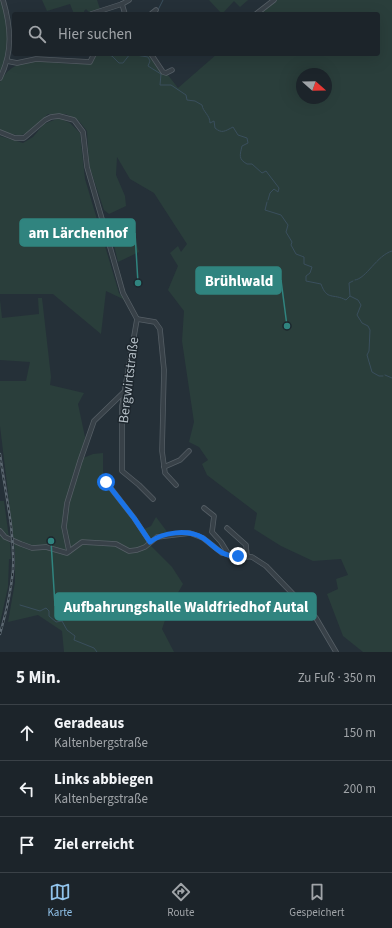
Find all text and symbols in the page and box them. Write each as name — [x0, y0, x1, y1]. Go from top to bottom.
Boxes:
search box — [12, 12, 380, 56]
icon: search — [26, 23, 48, 45]
text: Hier suchen — [58, 24, 132, 45]
north arrow — [296, 68, 332, 104]
callout: am Lärchenhof — [20, 219, 135, 246]
text: am Lärchenhof — [28, 223, 128, 244]
callout: Brühlwald — [196, 267, 281, 294]
text: Brühlwald — [205, 271, 273, 292]
street label: Bergwirtstraße — [114, 336, 144, 424]
route start — [97, 473, 115, 491]
route end — [229, 547, 247, 565]
callout: Aufbahrungshalle Waldfriedhof Autal — [55, 593, 316, 620]
text: Aufbahrungshalle Waldfriedhof Autal — [63, 597, 309, 618]
text: 5 Min. — [16, 666, 61, 690]
text: Zu Fuß · 350 m — [298, 669, 376, 687]
text: Geradeaus — [54, 713, 124, 734]
icon: ahead — [16, 722, 38, 744]
text: 150 m — [343, 724, 376, 742]
text: Kaltenbergstraße — [54, 734, 148, 752]
text: Links abbiegen — [54, 769, 153, 790]
icon: left — [16, 778, 38, 800]
text: 200 m — [343, 780, 376, 798]
text: Kaltenbergstraße — [54, 790, 148, 808]
icon: arrive — [16, 834, 38, 856]
text: Ziel erreicht — [54, 834, 134, 855]
tab: Karte — [47, 881, 72, 920]
tab: Route — [167, 881, 194, 920]
tab: Gespeichert — [289, 881, 344, 920]

